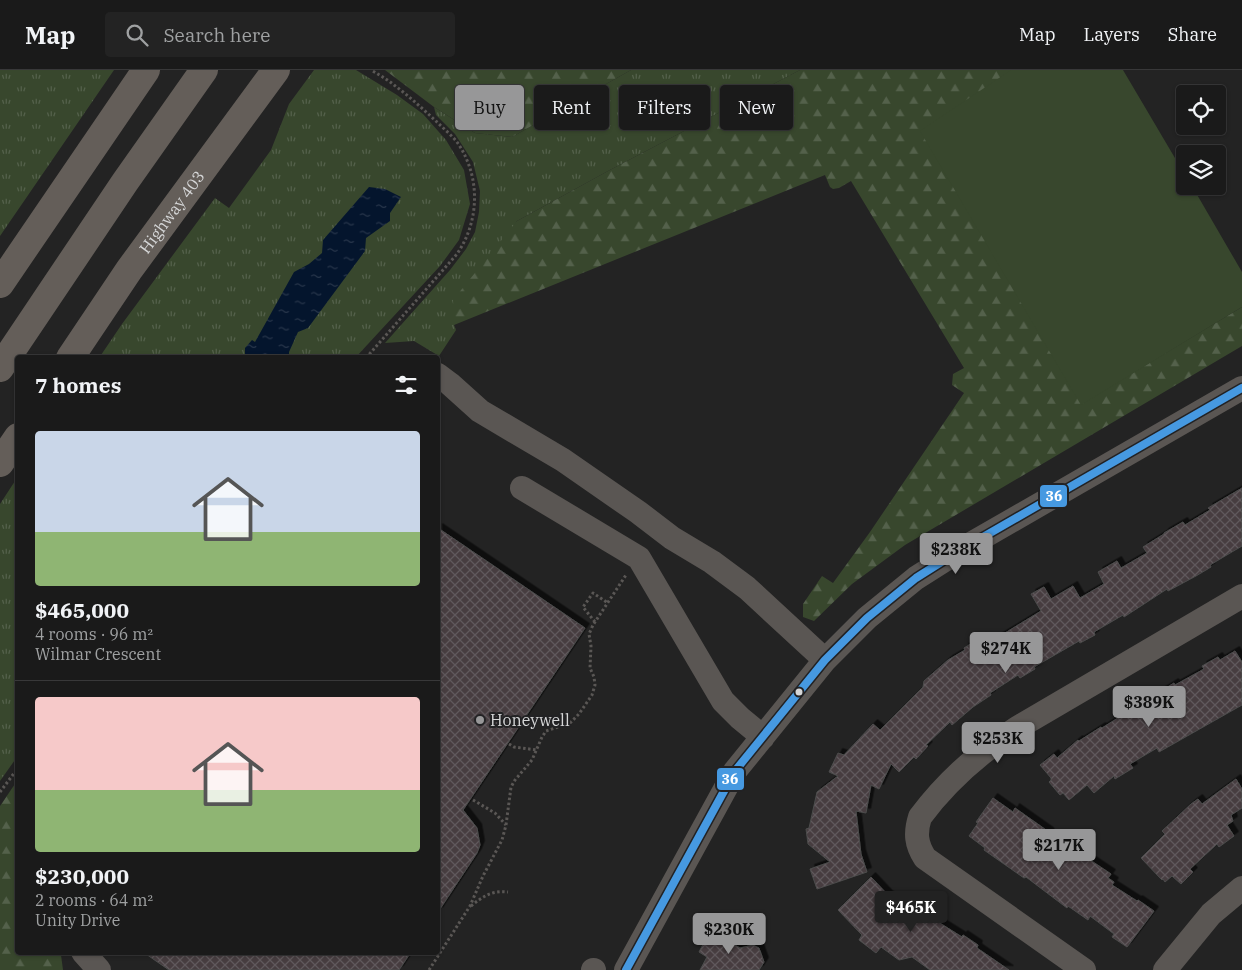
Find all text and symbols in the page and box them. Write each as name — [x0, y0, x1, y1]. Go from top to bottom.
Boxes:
search box — [105, 12, 455, 57]
text: Map — [25, 19, 75, 51]
icon: search — [123, 21, 151, 49]
text: Search here — [163, 23, 270, 47]
text: Map — [1019, 23, 1056, 46]
text: Layers — [1084, 23, 1140, 46]
text: Share — [1168, 23, 1217, 46]
chip: Buy — [455, 85, 524, 130]
chip: Rent — [534, 85, 609, 130]
chip: Filters — [619, 85, 710, 130]
chip: New — [720, 85, 793, 130]
map controls — [1176, 85, 1226, 195]
button: locate — [1176, 85, 1226, 135]
button: layers — [1176, 145, 1226, 195]
street label: Highway 403 — [135, 166, 209, 257]
text: 7 homes — [35, 371, 121, 399]
icon: filters — [392, 371, 420, 399]
icon: home — [183, 464, 273, 554]
line badge: 36 — [1039, 484, 1068, 508]
text: 36 — [1046, 487, 1062, 505]
pin: $238K — [921, 532, 991, 575]
text: $238K — [931, 539, 981, 559]
text: $465,000 — [35, 596, 129, 624]
text: 4 rooms · 96 m² — [35, 624, 153, 644]
pin: $274K — [971, 632, 1041, 674]
text: $274K — [981, 638, 1031, 658]
text: Wilmar Crescent — [35, 644, 161, 664]
pin: $389K — [1114, 686, 1184, 728]
unlabelled marker — [794, 687, 804, 697]
text: $389K — [1124, 692, 1174, 712]
place label: Honeywell — [490, 710, 570, 730]
marker: Honeywell — [474, 714, 486, 726]
pin: $253K — [963, 722, 1033, 764]
text: $253K — [973, 728, 1023, 748]
icon: home — [183, 729, 273, 819]
line badge: 36 — [716, 767, 745, 791]
text: 36 — [722, 770, 738, 788]
pin: $217K — [1024, 828, 1094, 871]
text: $217K — [1034, 835, 1084, 855]
text: $230,000 — [35, 862, 129, 890]
text: 2 rooms · 64 m² — [35, 890, 153, 910]
pin: $465K — [876, 890, 946, 933]
text: $465K — [886, 897, 936, 917]
text: Unity Drive — [35, 910, 120, 930]
pin: $230K — [694, 912, 764, 955]
text: $230K — [704, 919, 754, 939]

